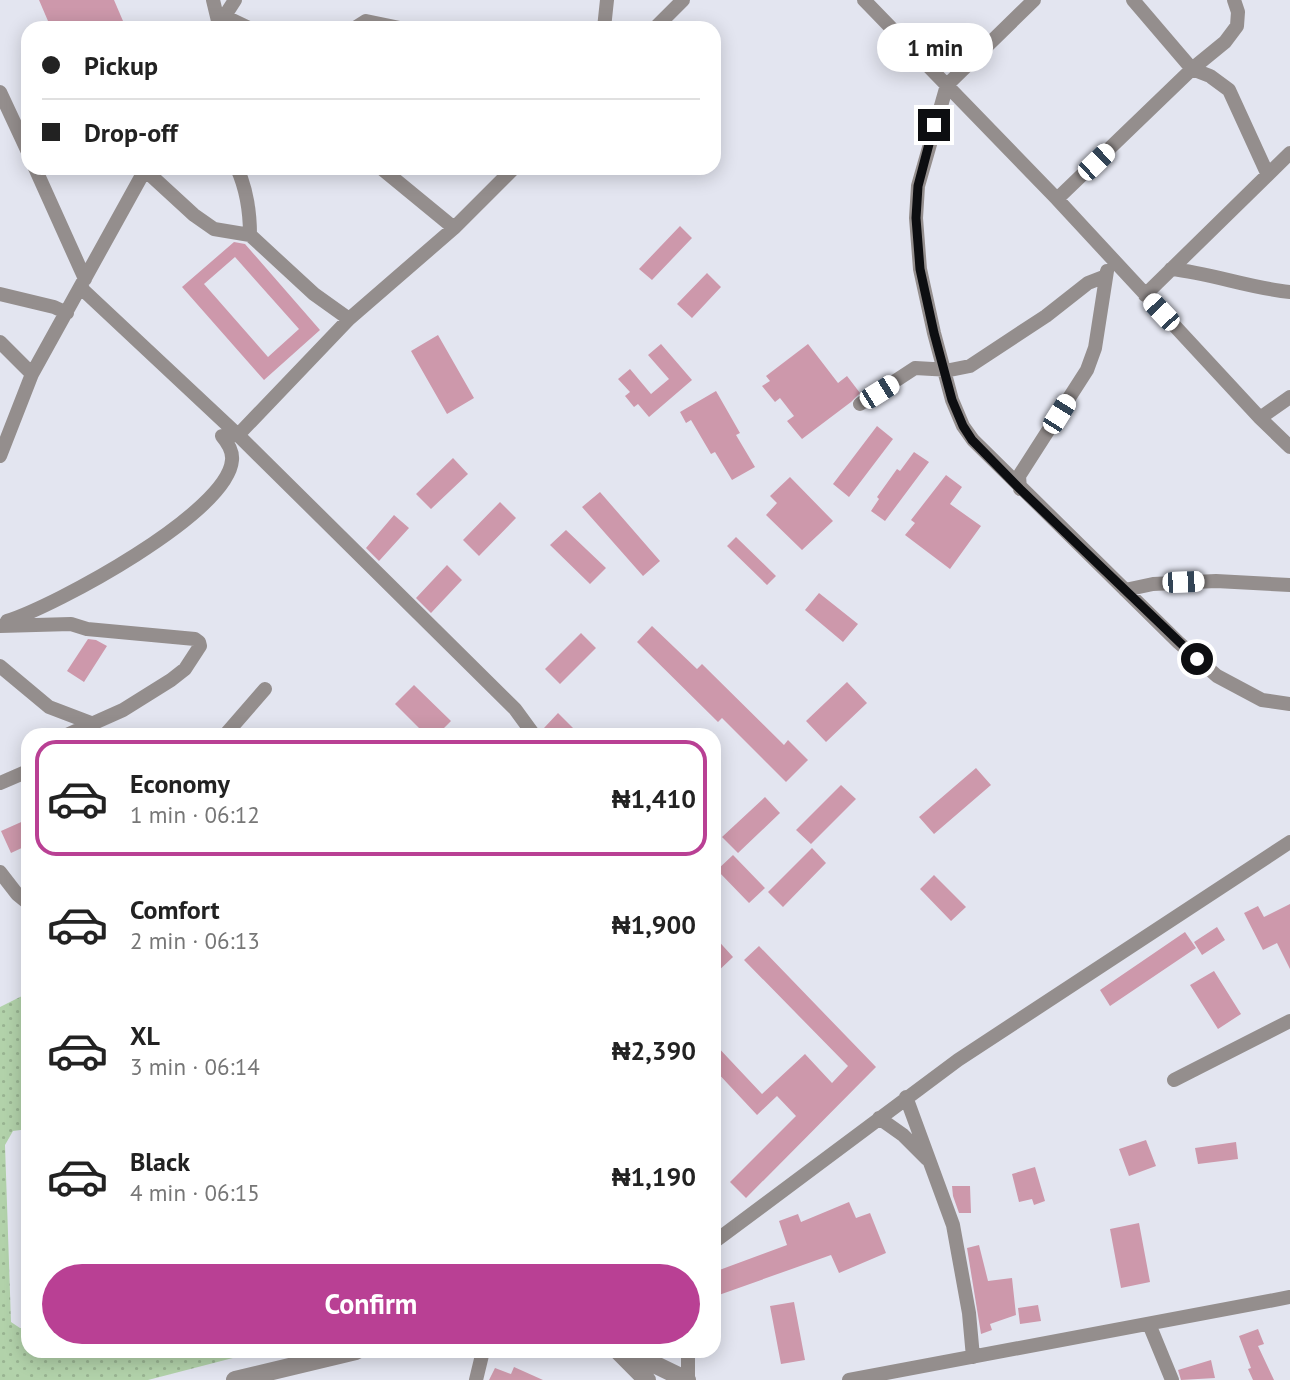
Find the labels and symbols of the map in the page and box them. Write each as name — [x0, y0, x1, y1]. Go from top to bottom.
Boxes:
callout: 1 min — [876, 24, 992, 72]
route end — [918, 109, 950, 141]
car — [1074, 140, 1119, 184]
car — [1139, 289, 1184, 335]
car — [856, 372, 903, 412]
car — [1039, 391, 1080, 437]
car — [1162, 571, 1205, 593]
route start — [1181, 643, 1213, 675]

